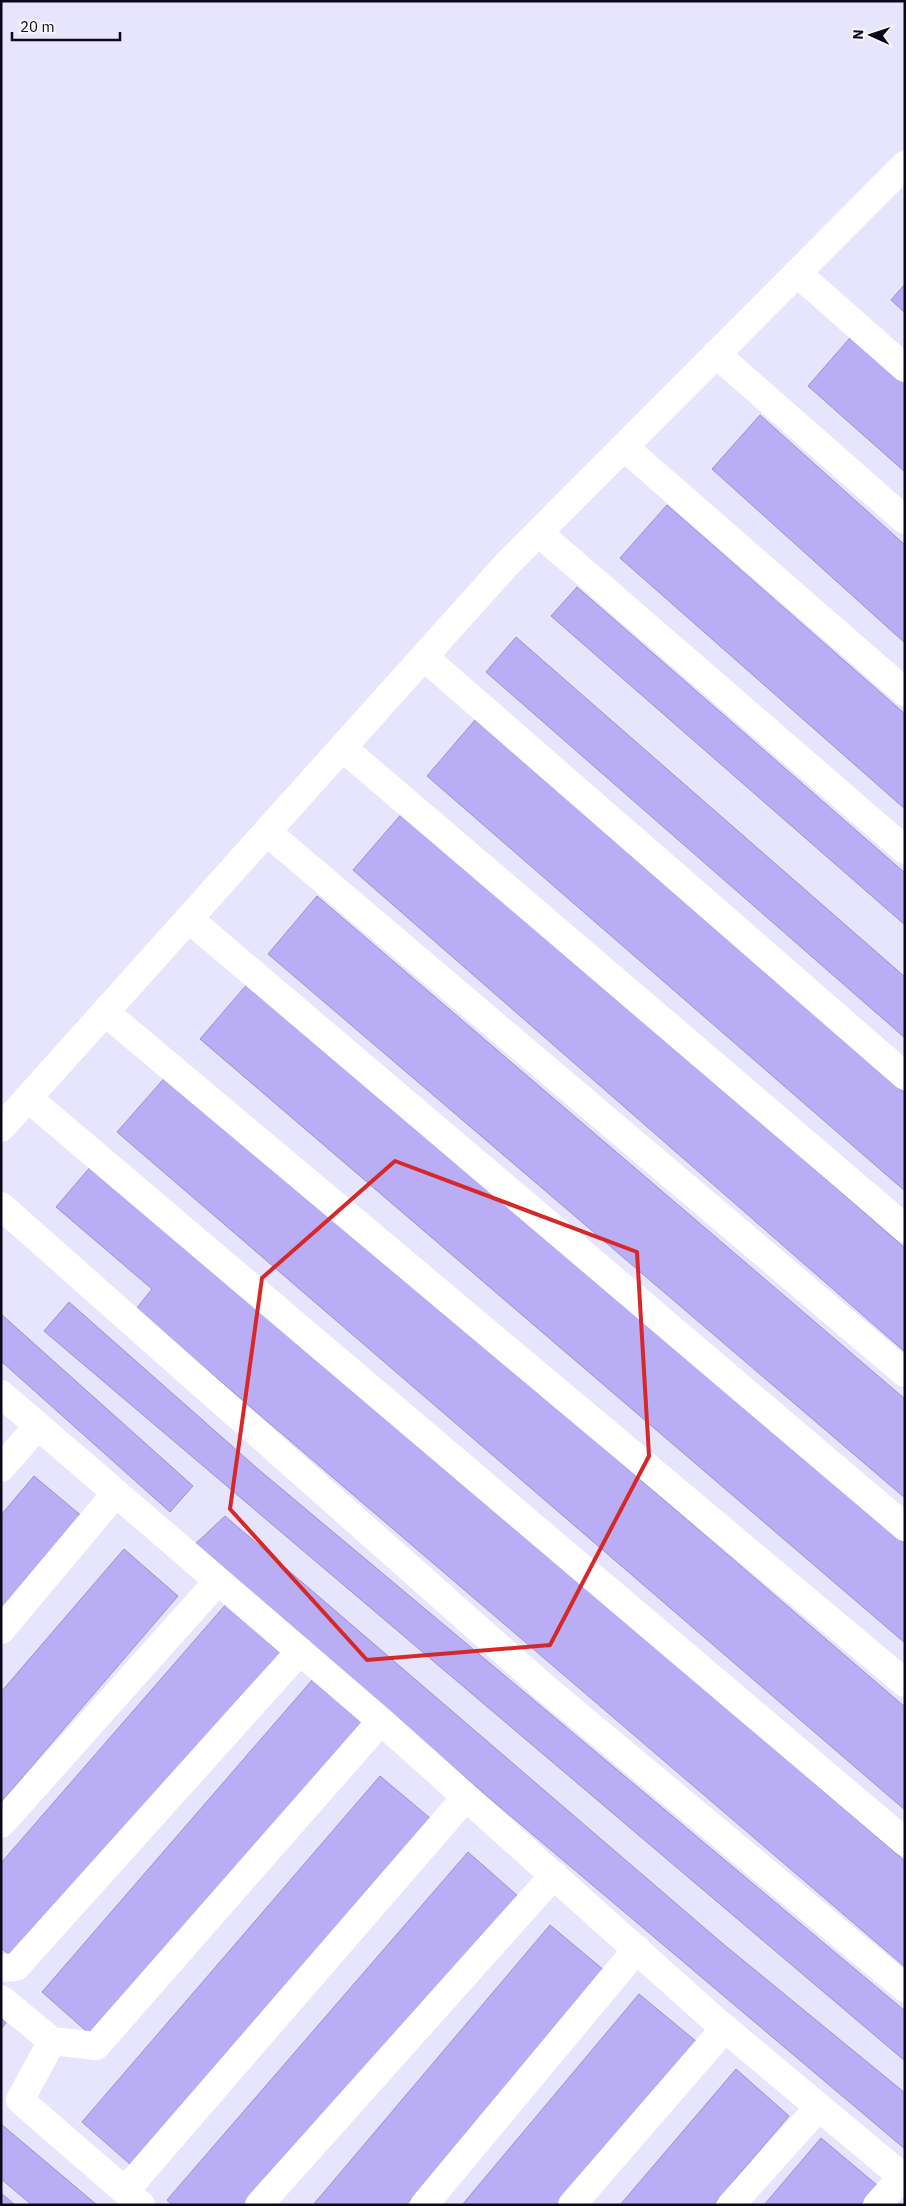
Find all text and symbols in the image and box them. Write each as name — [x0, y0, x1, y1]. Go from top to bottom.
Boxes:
scale bar — [12, 10, 120, 42]
north arrow — [846, 10, 896, 60]
text: 20 m — [20, 17, 55, 36]
text: N — [849, 29, 867, 40]

